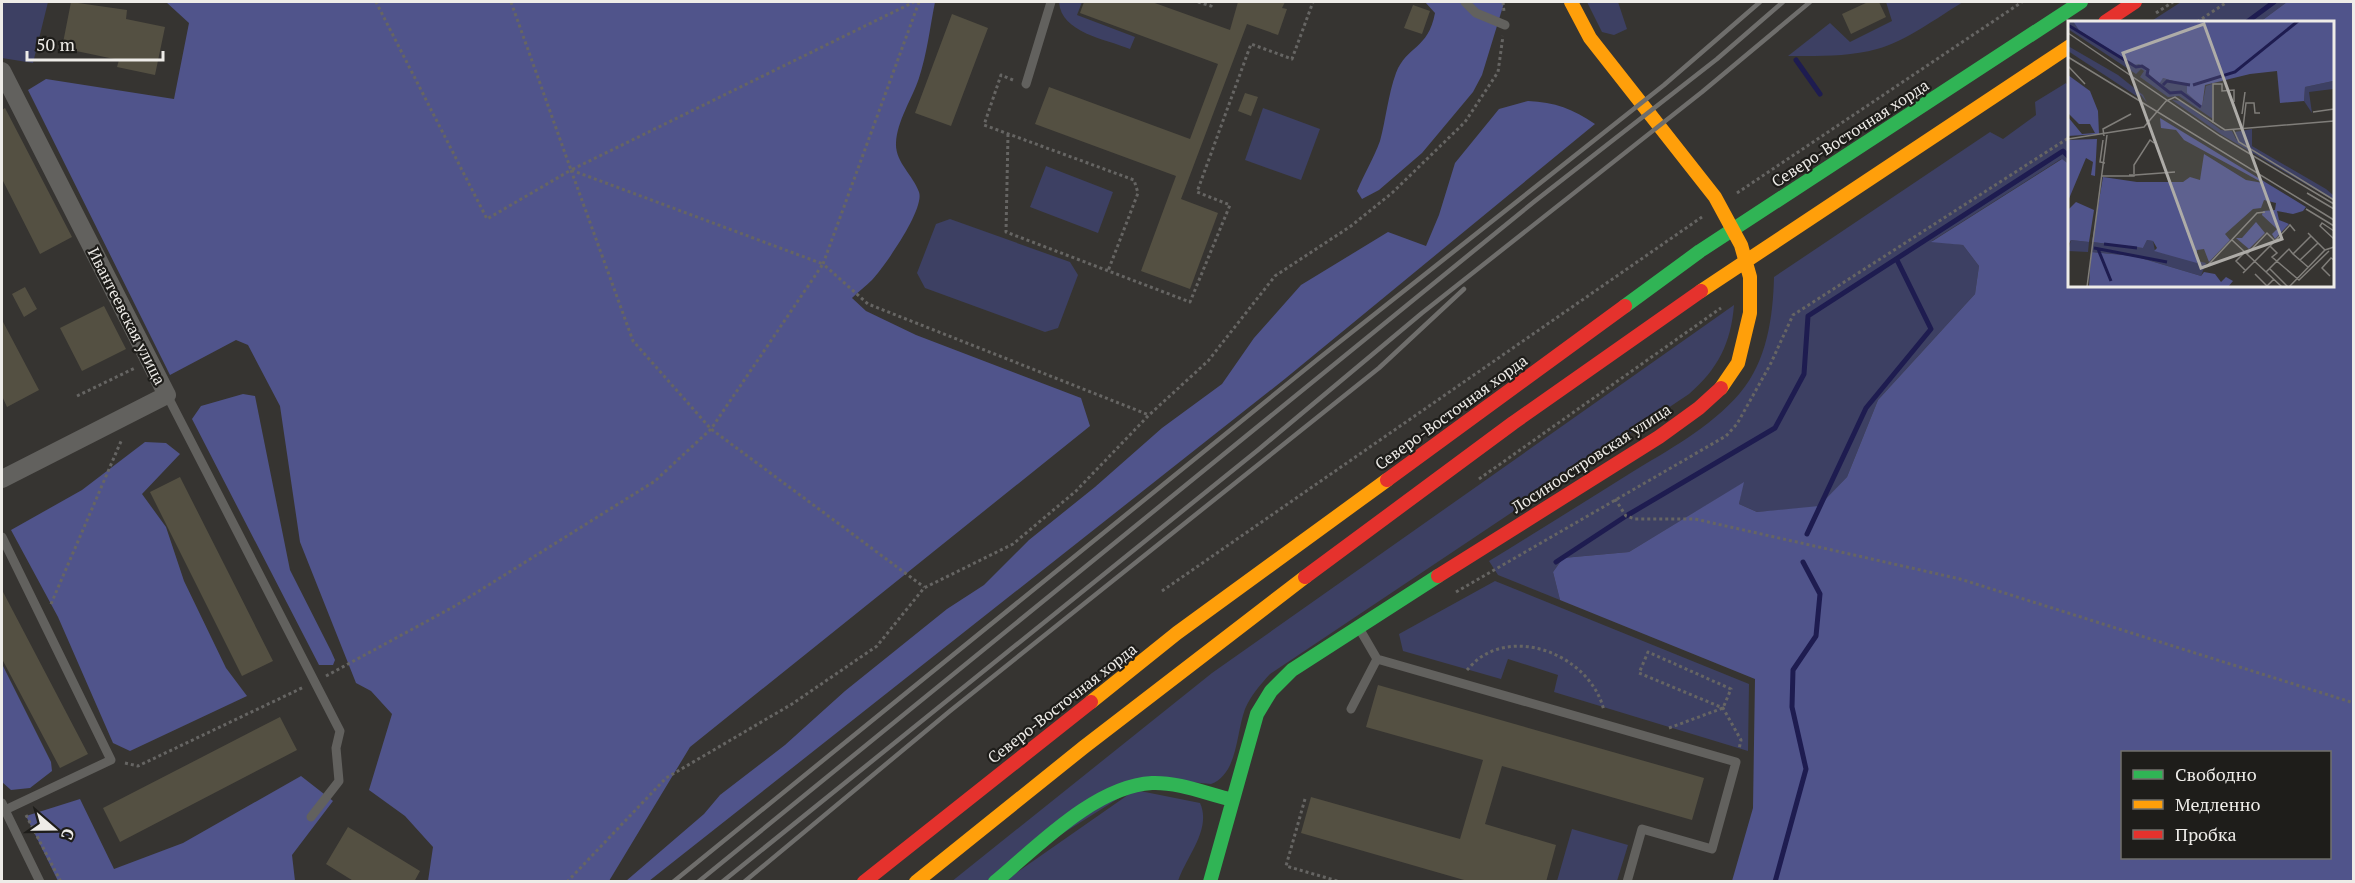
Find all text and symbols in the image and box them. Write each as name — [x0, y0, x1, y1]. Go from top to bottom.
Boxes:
inset map — [2068, 21, 2334, 286]
scale bar — [27, 24, 164, 62]
text: 50 m — [36, 32, 76, 56]
street label: Северо-Восточная хорда — [1767, 74, 1933, 192]
street label: Ивантеевская улица — [83, 244, 171, 388]
street label: Северо-Восточная хорда — [1370, 349, 1532, 475]
street label: Лосиноостровская улица — [1506, 398, 1675, 518]
street label: Северо-Восточная хорда — [983, 638, 1141, 768]
legend — [2121, 751, 2331, 859]
text: Свободно — [2175, 762, 2257, 786]
text: Медленно — [2175, 792, 2261, 816]
north arrow — [24, 799, 84, 859]
text: Пробка — [2175, 822, 2237, 846]
text: С — [56, 825, 80, 843]

